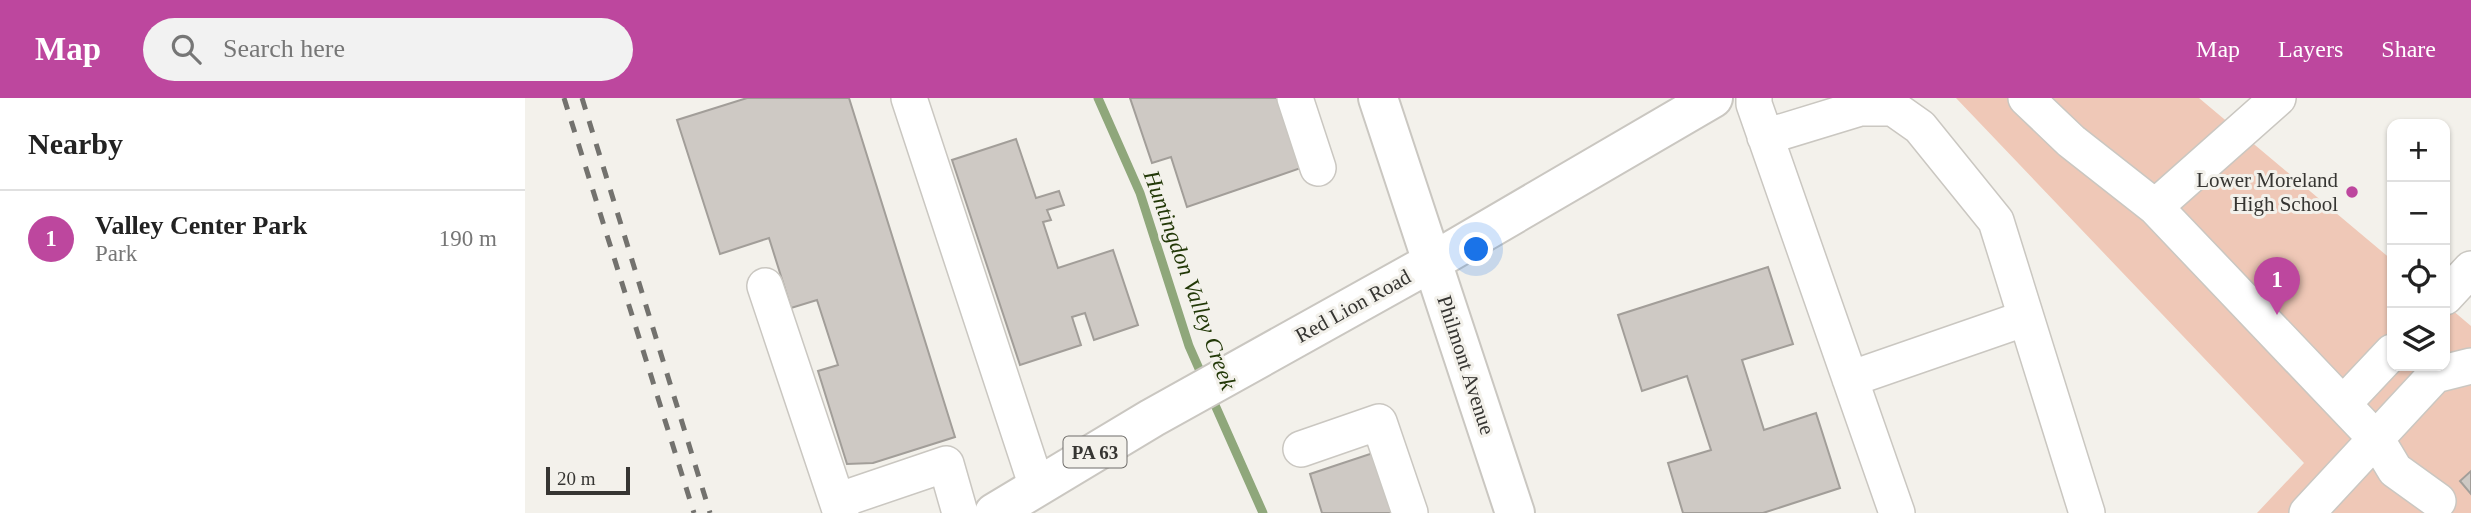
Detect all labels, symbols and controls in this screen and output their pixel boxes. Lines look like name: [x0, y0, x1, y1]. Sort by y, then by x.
search box: [143, 18, 633, 81]
icon: search: [167, 30, 205, 68]
text: Map: [35, 31, 101, 67]
text: Search here: [223, 34, 345, 63]
text: Map: [2196, 36, 2240, 62]
text: Layers: [2278, 36, 2343, 62]
text: Share: [2381, 36, 2436, 62]
map controls: [2387, 119, 2450, 371]
button: +: [2387, 119, 2450, 182]
text: Nearby: [28, 127, 123, 160]
water label: Huntingdon Valley Creek: [1138, 166, 1242, 394]
place label: Lower Moreland High School: [2196, 168, 2338, 216]
button: −: [2387, 182, 2450, 245]
marker: Lower Moreland High School: [2344, 184, 2360, 200]
text: Valley Center Park: [95, 211, 307, 240]
text: 1: [45, 226, 57, 251]
text: 190 m: [439, 226, 497, 251]
your location: [1459, 232, 1493, 266]
text: Park: [95, 241, 137, 266]
button: locate: [2387, 245, 2450, 308]
pin: 1: [2254, 257, 2300, 315]
street label: Red Lion Road: [1291, 264, 1415, 348]
street label: Philmont Avenue: [1432, 292, 1500, 438]
button: layers: [2387, 308, 2450, 371]
road number: PA 63: [1063, 436, 1127, 468]
scale bar: [546, 464, 630, 496]
text: 20 m: [557, 468, 596, 489]

